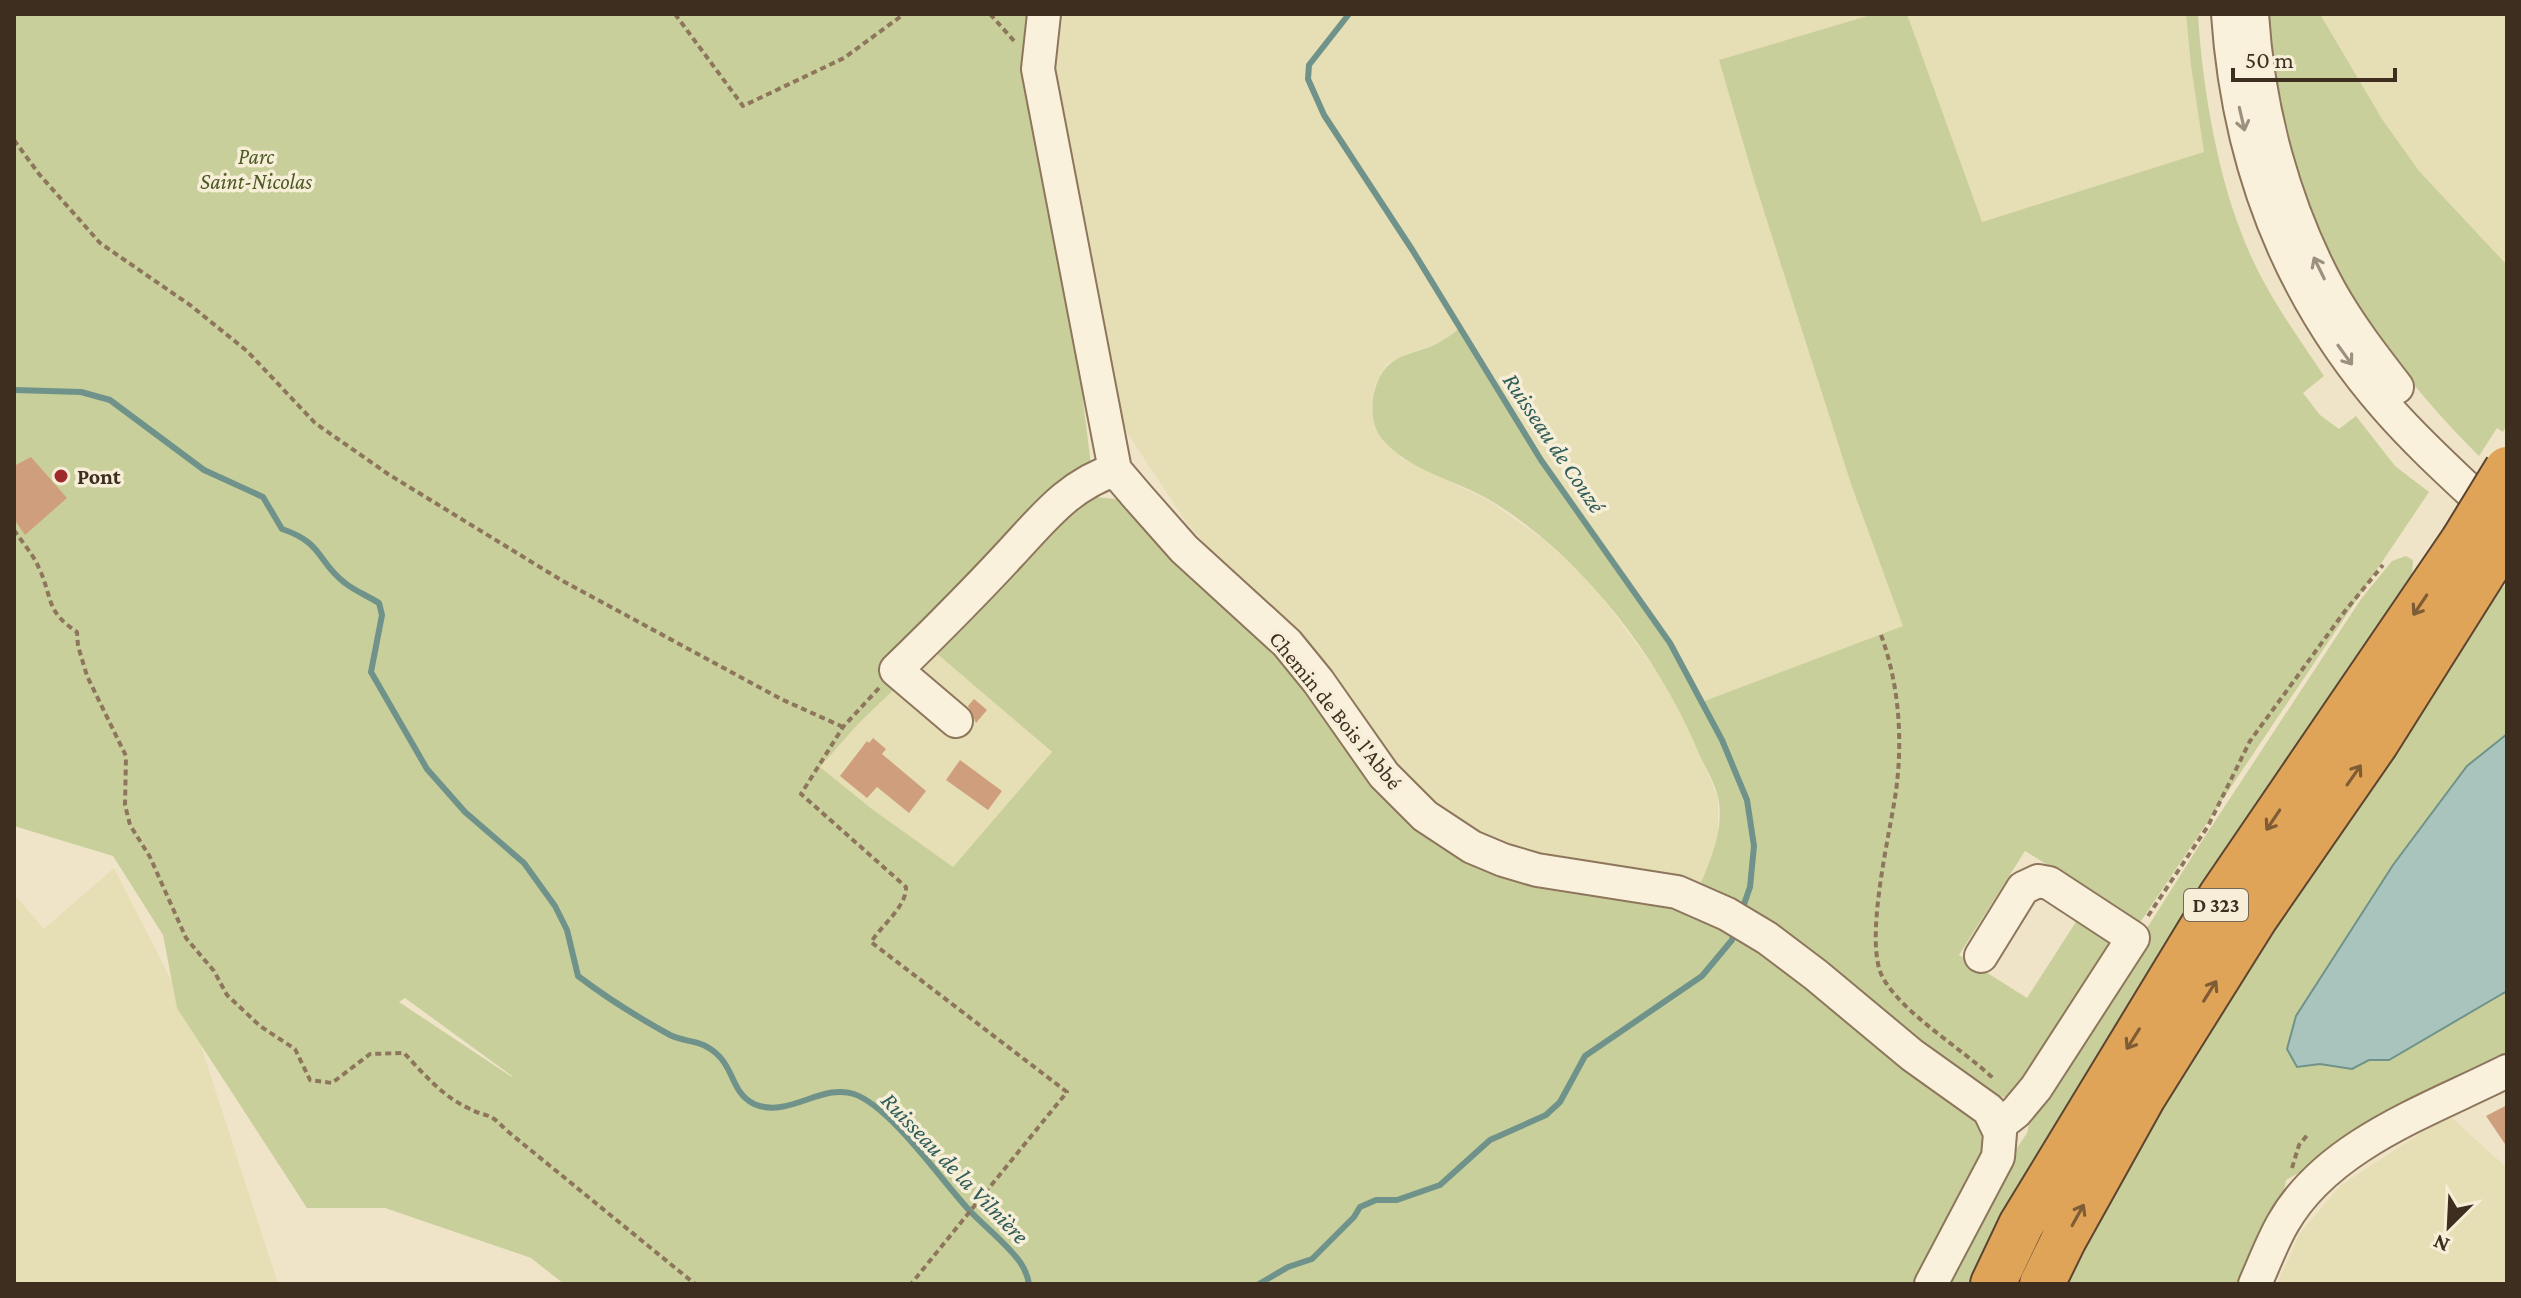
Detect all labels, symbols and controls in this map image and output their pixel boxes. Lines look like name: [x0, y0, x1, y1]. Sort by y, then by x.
scale bar: [2233, 32, 2395, 82]
text: 50 m: [2245, 46, 2294, 73]
one-way arrow: [2235, 106, 2250, 131]
park label: Parc Saint-Nicolas: [200, 144, 312, 194]
one-way arrow: [2310, 256, 2326, 280]
one-way arrow: [2337, 344, 2353, 366]
water label: Ruisseau de Couzé: [1498, 368, 1612, 519]
place label: Pont: [77, 464, 122, 489]
marker: Pont: [52, 467, 70, 485]
one-way arrow: [2412, 594, 2428, 616]
street label: Chemin de Bois l'Abbé: [1264, 626, 1407, 794]
one-way arrow: [2346, 764, 2362, 786]
one-way arrow: [2265, 809, 2281, 831]
road number: D 323: [2184, 889, 2248, 921]
one-way arrow: [2202, 980, 2218, 1003]
one-way arrow: [2124, 1027, 2140, 1050]
water label: Ruisseau de la Vilnière: [876, 1086, 1035, 1249]
north arrow: [2409, 1186, 2489, 1266]
one-way arrow: [2070, 1203, 2086, 1227]
text: N: [2429, 1229, 2453, 1258]

